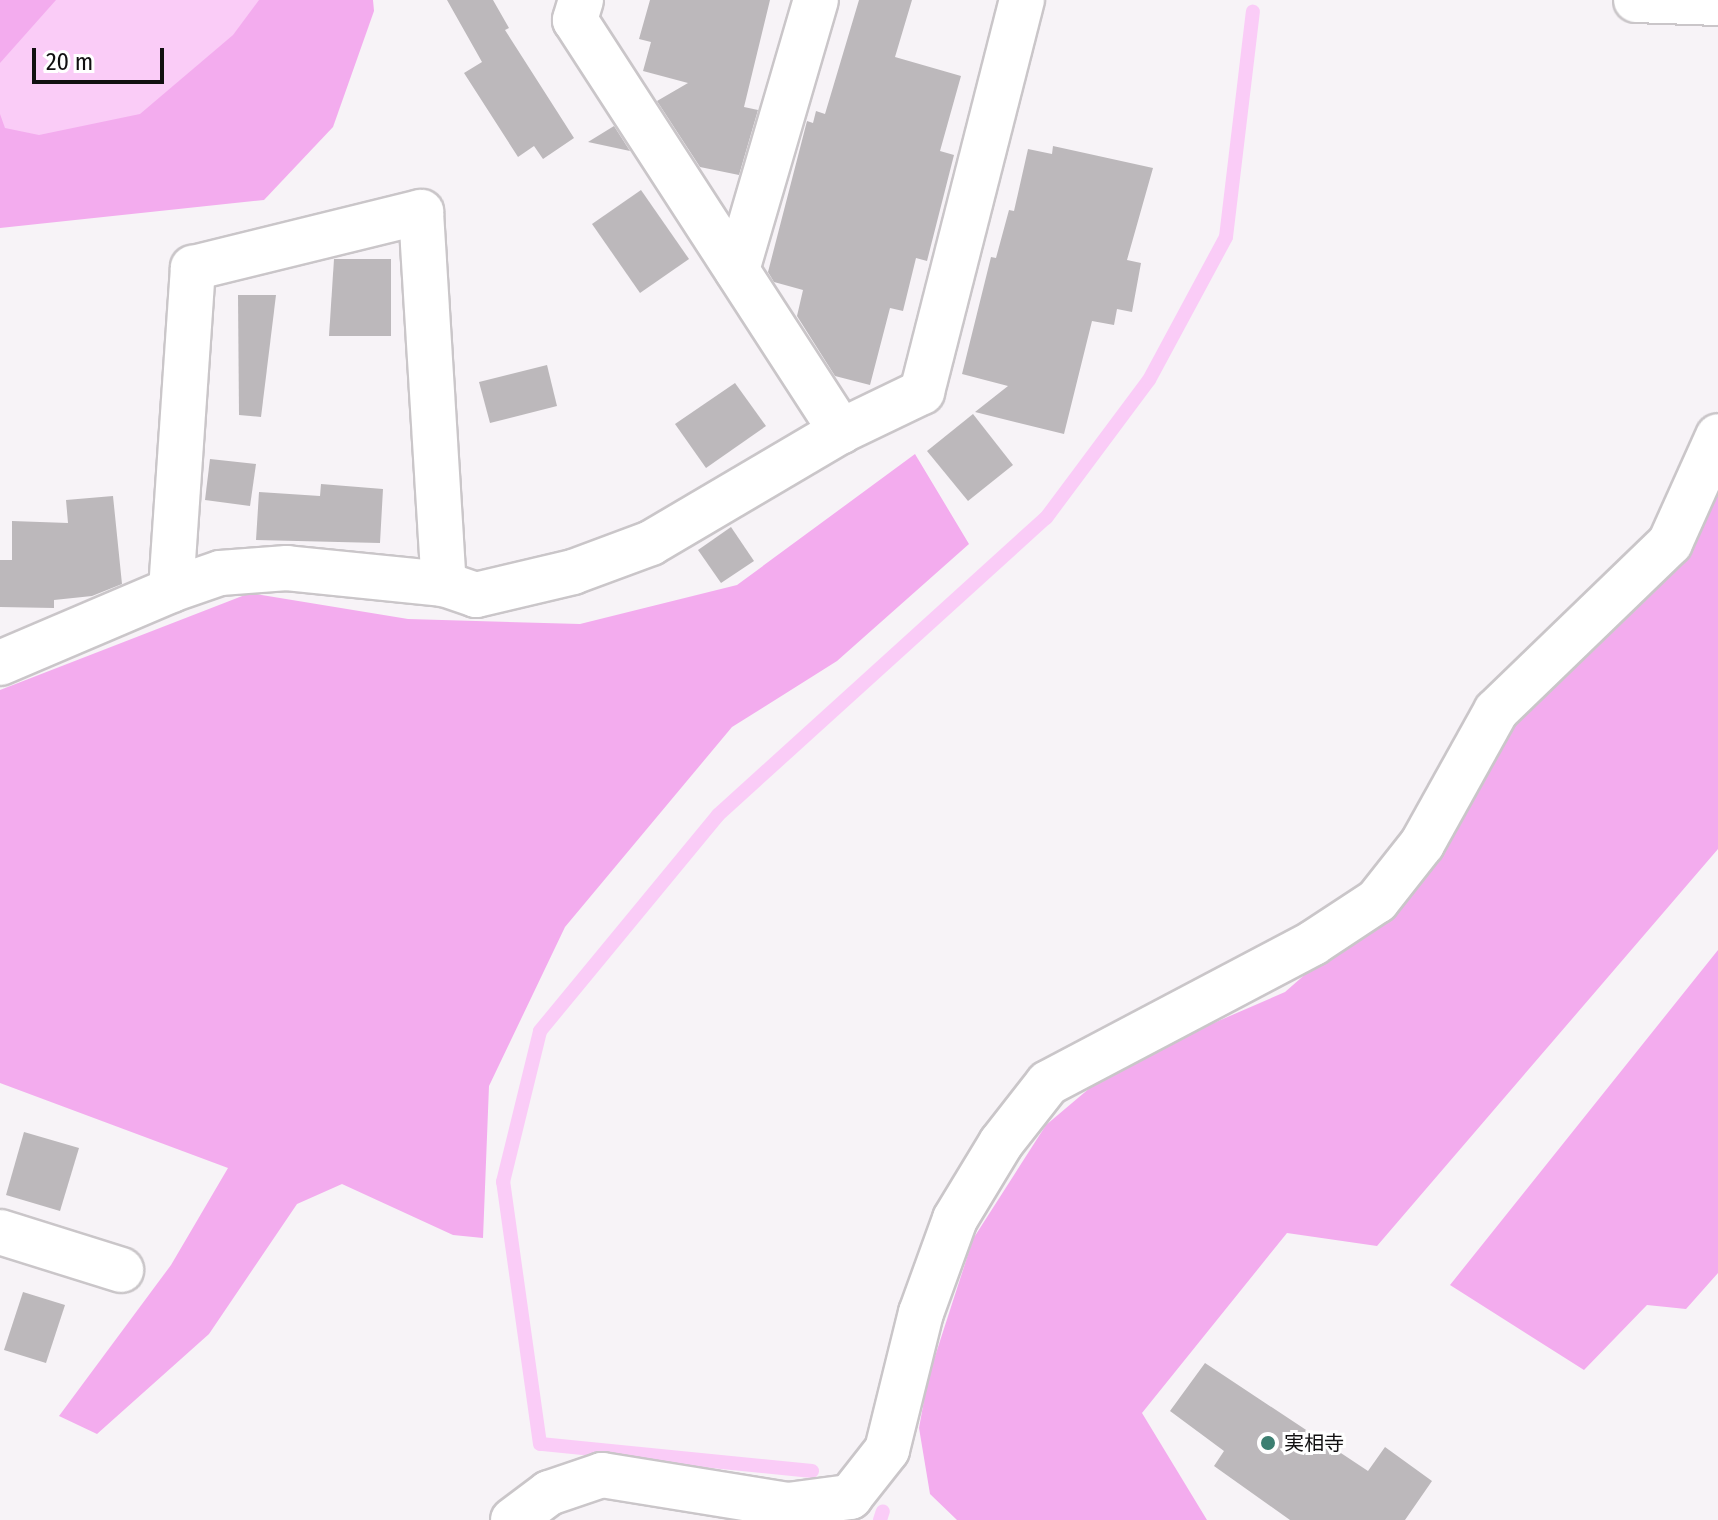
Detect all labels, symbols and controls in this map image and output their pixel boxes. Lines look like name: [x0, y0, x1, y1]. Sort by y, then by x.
scale bar: [36, 32, 168, 82]
text: 20 m: [46, 48, 93, 76]
place label: 実相寺: [1284, 1431, 1344, 1455]
marker: 実相寺: [1259, 1434, 1277, 1452]

